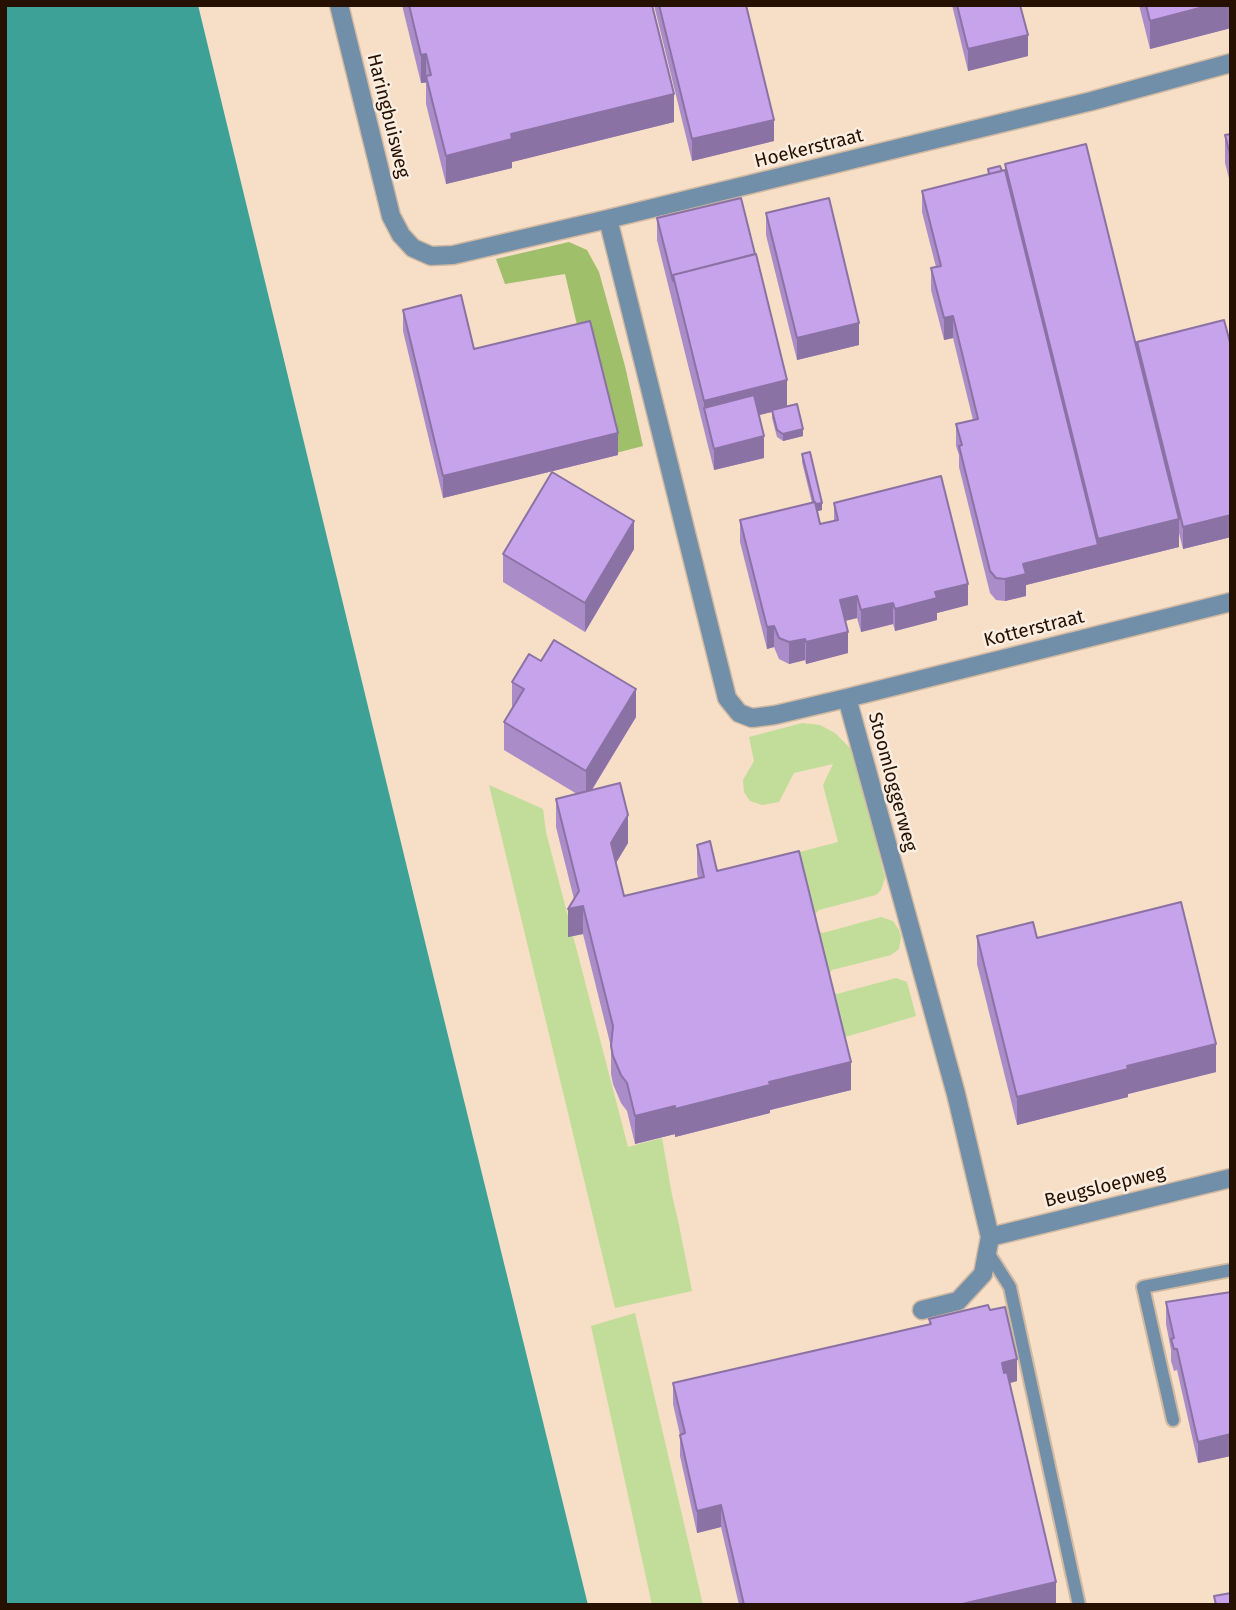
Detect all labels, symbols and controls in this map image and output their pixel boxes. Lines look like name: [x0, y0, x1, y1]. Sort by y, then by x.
street label: Haringbuisweg: [362, 52, 414, 180]
street label: Hoekerstraat: [752, 124, 866, 174]
street label: Kotterstraat: [981, 606, 1087, 652]
street label: Stoomloggerweg: [862, 710, 922, 854]
street label: Beugsloepweg: [1042, 1161, 1168, 1213]

